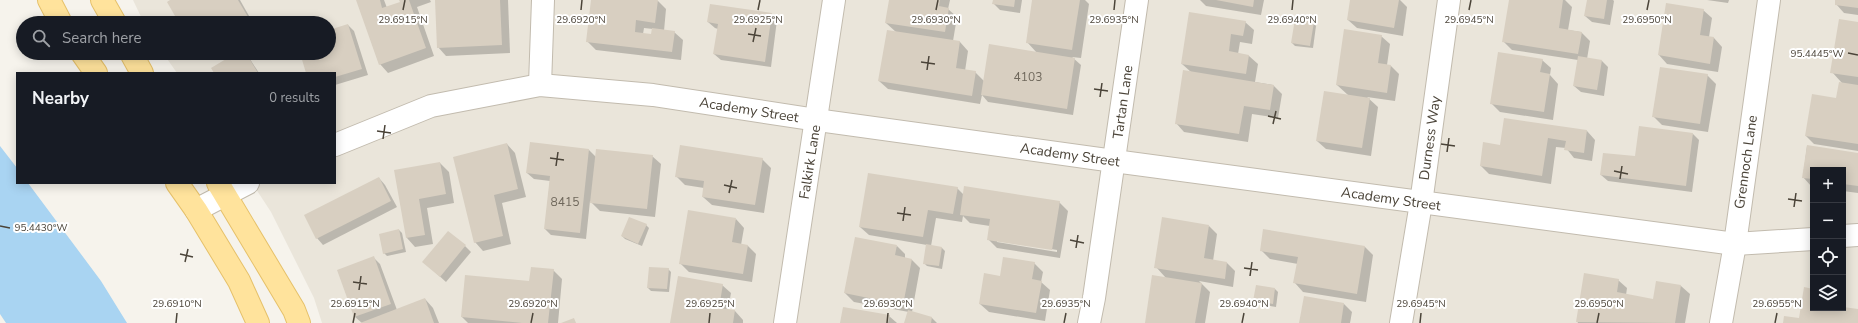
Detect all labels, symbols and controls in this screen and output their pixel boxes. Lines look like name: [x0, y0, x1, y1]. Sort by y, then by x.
text: 29.6915°N: [378, 13, 428, 27]
text: 29.6920°N: [556, 13, 606, 27]
text: 29.6925°N: [733, 13, 783, 27]
text: 29.6930°N: [911, 13, 961, 27]
text: 29.6935°N: [1089, 13, 1139, 27]
text: 29.6940°N: [1267, 13, 1317, 27]
text: 29.6945°N: [1444, 13, 1494, 27]
text: 29.6950°N: [1622, 13, 1672, 27]
search box: [16, 16, 336, 60]
icon: search: [30, 27, 52, 49]
text: Search here: [62, 28, 142, 48]
text: 95.4445°W: [1790, 47, 1844, 61]
street label: Tartan Lane: [1108, 64, 1138, 140]
house number: 4103: [1014, 69, 1042, 85]
text: Nearby: [32, 87, 89, 110]
text: 0 results: [269, 89, 320, 107]
street label: Academy Street: [698, 93, 800, 127]
street label: Durness Way: [1415, 94, 1445, 181]
street label: Grennoch Lane: [1730, 114, 1762, 210]
street label: Falkirk Lane: [795, 123, 825, 201]
street label: Academy Street: [1019, 139, 1121, 171]
map controls: [1810, 167, 1846, 311]
button: +: [1810, 167, 1846, 203]
street label: Academy Street: [1340, 183, 1442, 215]
house number: 8415: [551, 194, 579, 210]
button: −: [1810, 203, 1846, 239]
text: 95.4430°W: [14, 221, 68, 235]
button: locate: [1810, 239, 1846, 275]
button: layers: [1810, 275, 1846, 311]
text: 29.6910°N: [152, 297, 202, 311]
text: 29.6915°N: [330, 297, 380, 311]
text: 29.6920°N: [508, 297, 558, 311]
text: 29.6925°N: [685, 297, 735, 311]
text: 29.6930°N: [863, 297, 913, 311]
text: 29.6935°N: [1041, 297, 1091, 311]
text: 29.6940°N: [1219, 297, 1269, 311]
text: 29.6945°N: [1396, 297, 1446, 311]
text: 29.6950°N: [1574, 297, 1624, 311]
text: 29.6955°N: [1752, 297, 1802, 311]

